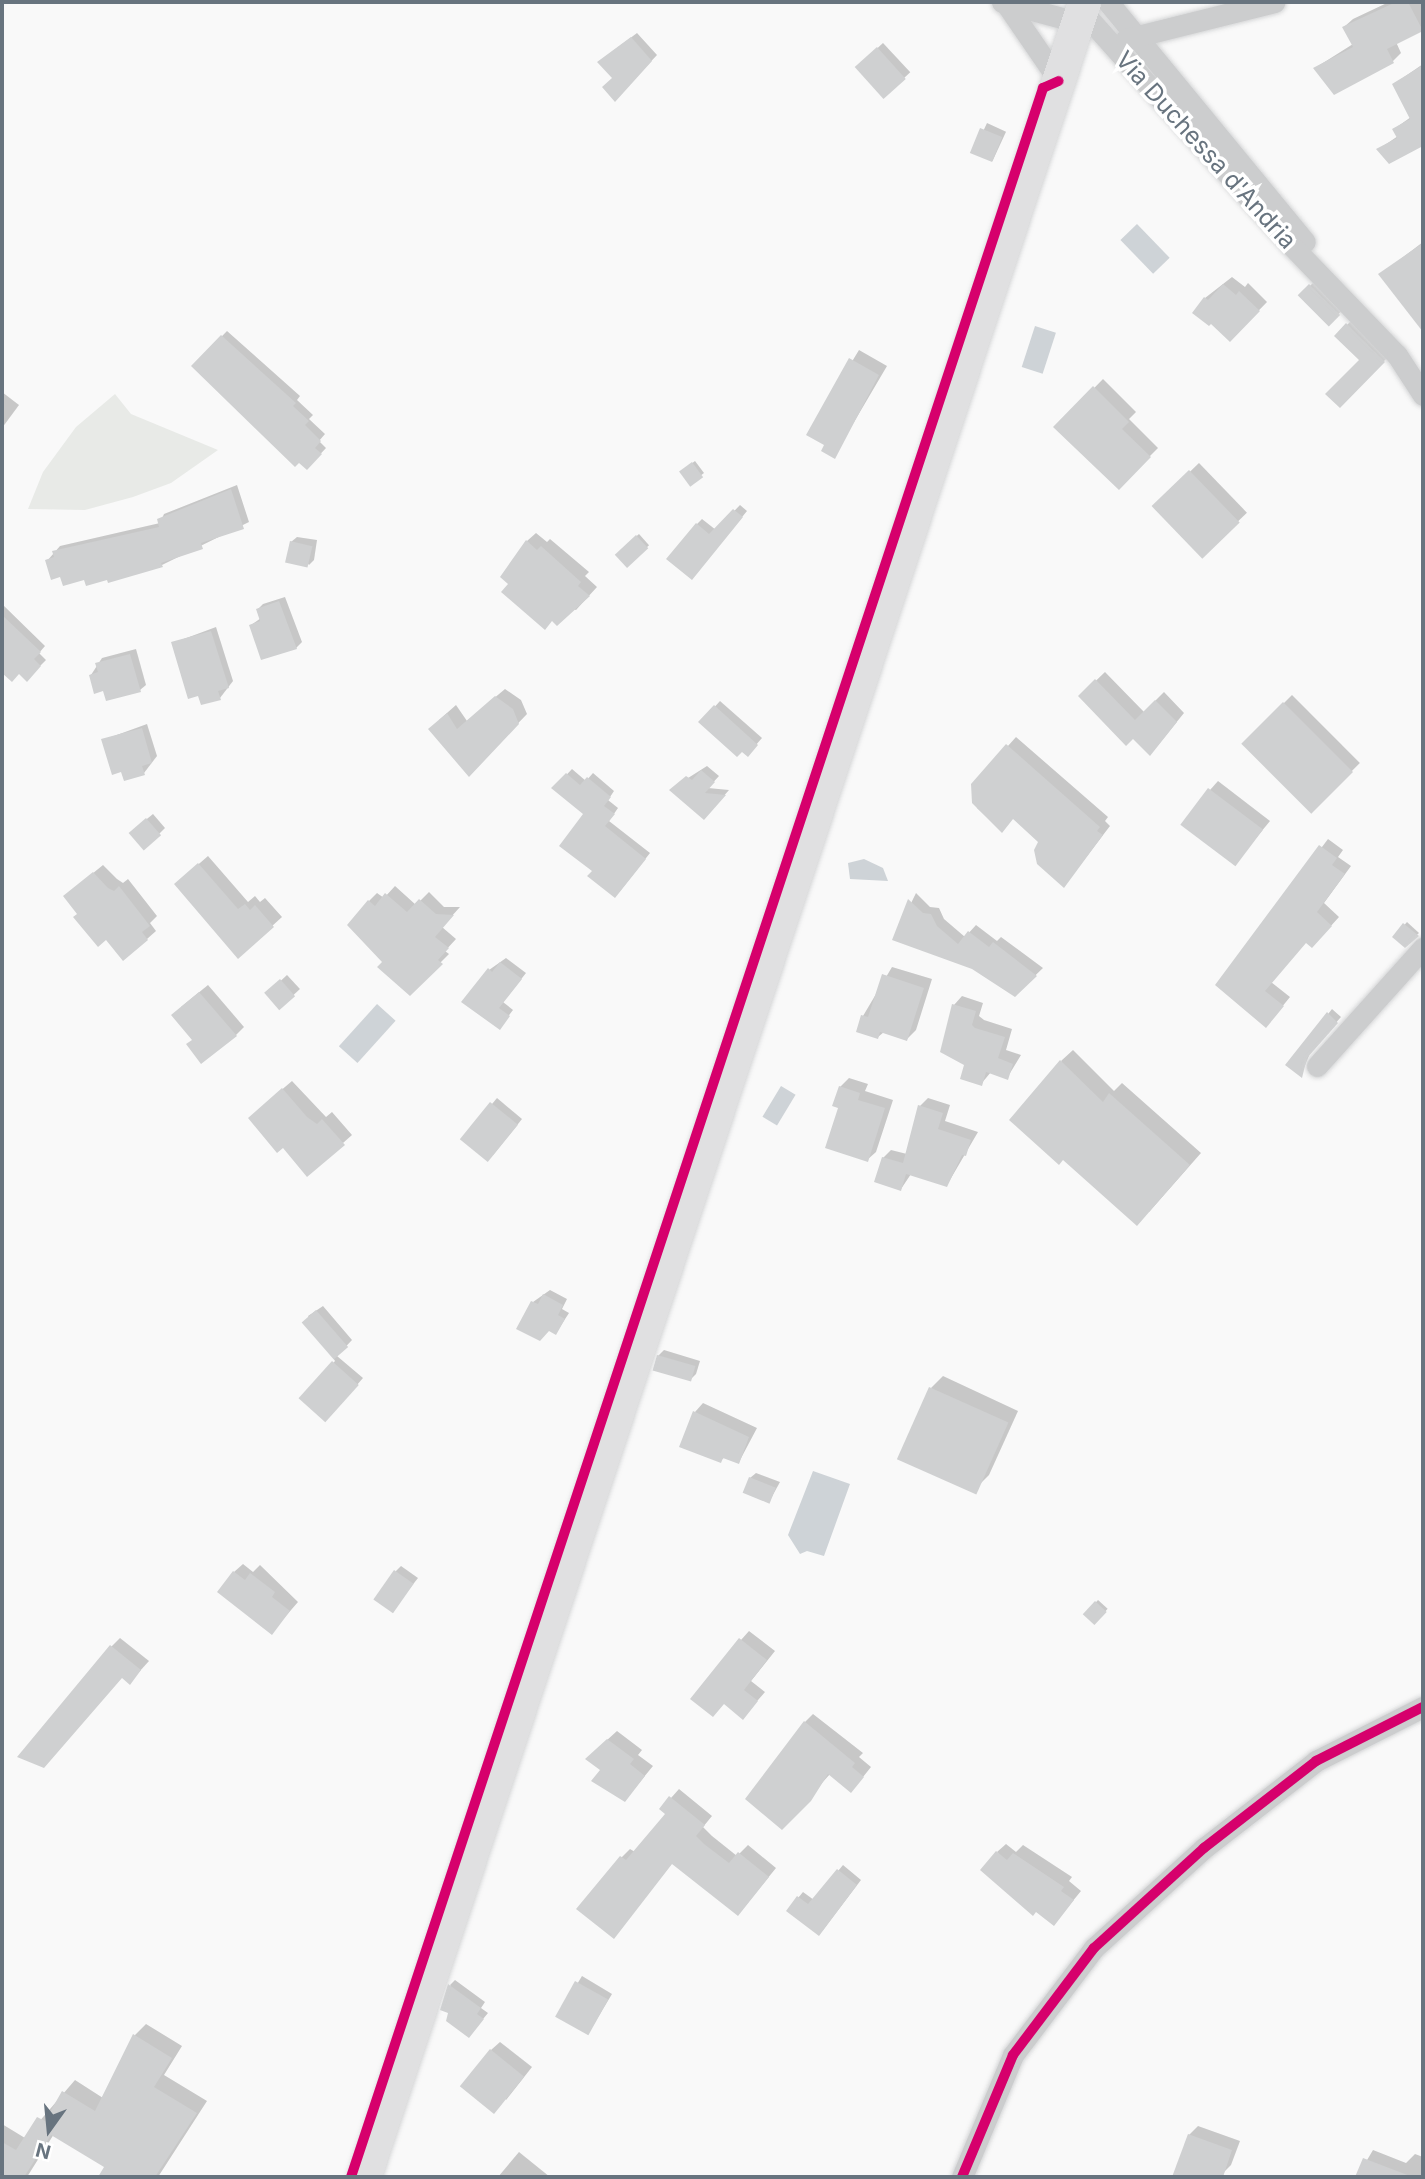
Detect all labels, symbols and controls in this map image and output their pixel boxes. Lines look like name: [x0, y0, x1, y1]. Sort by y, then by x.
street label: Via Duchessa d'Andria: [1110, 45, 1302, 255]
north arrow: [14, 2095, 84, 2165]
text: N: [33, 2138, 53, 2164]

